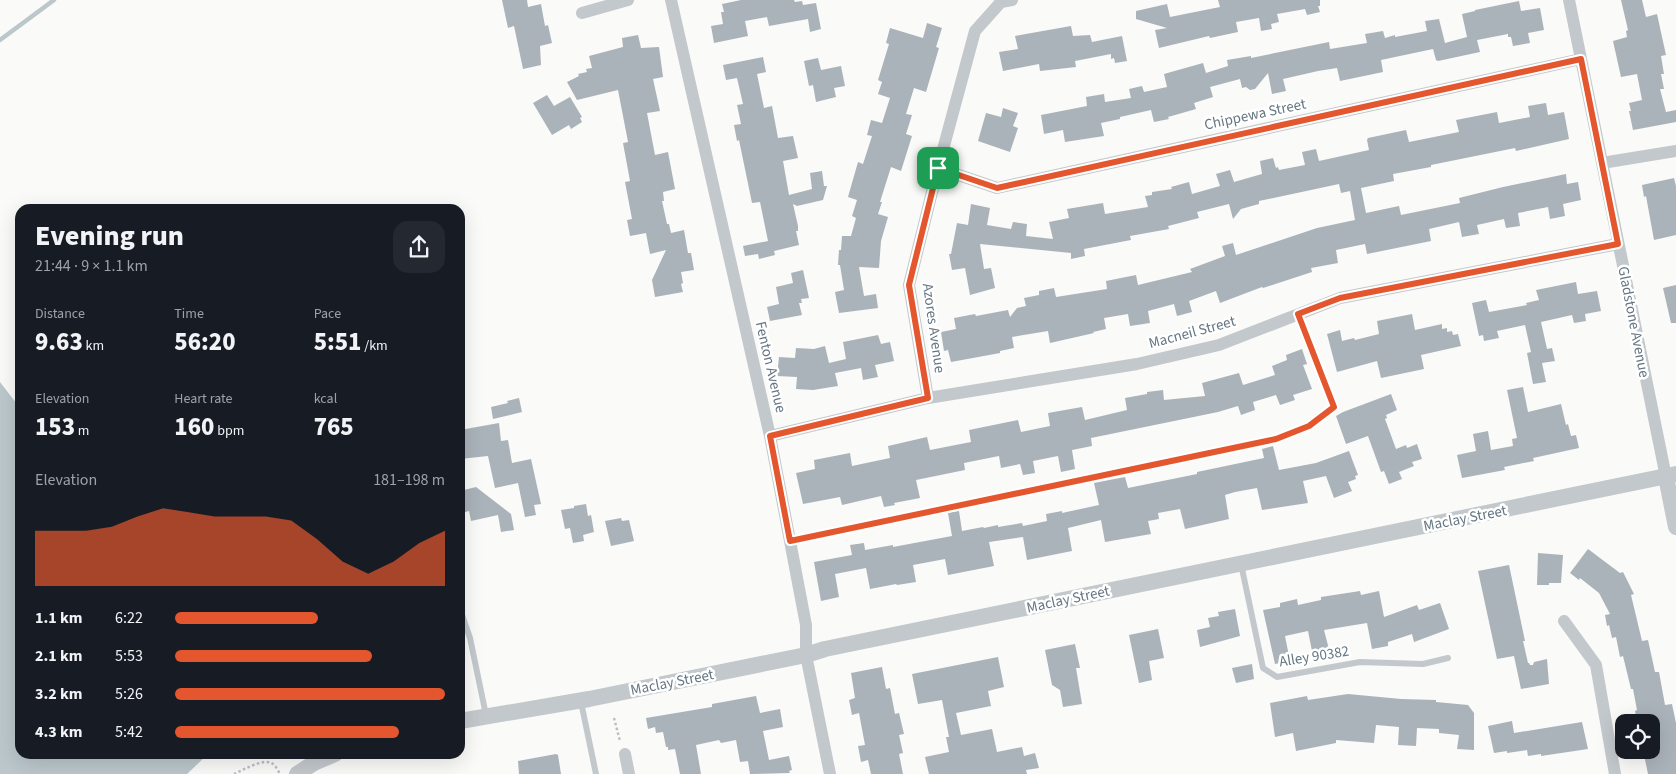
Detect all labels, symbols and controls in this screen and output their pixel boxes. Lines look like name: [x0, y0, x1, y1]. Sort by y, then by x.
street label: Chippewa Street: [1202, 93, 1308, 136]
pin: [917, 147, 959, 189]
icon: arrive: [924, 154, 952, 182]
text: Evening run: [35, 216, 184, 256]
button: share: [393, 221, 445, 273]
text: 21:44 · 9 × 1.1 km: [35, 255, 148, 277]
street label: Gladstone Avenue: [1612, 265, 1655, 379]
street label: Azores Avenue: [917, 282, 950, 374]
text: Distance: [35, 304, 85, 324]
text: Time: [174, 304, 204, 324]
text: Pace: [314, 304, 341, 324]
street label: Macneil Street: [1146, 311, 1238, 354]
street label: Fenton Avenue: [750, 319, 791, 415]
text: 9.63: [35, 324, 83, 360]
text: 56:20: [174, 324, 235, 360]
text: 5:51: [314, 324, 361, 360]
text: km: [83, 336, 104, 356]
text: /km: [361, 336, 388, 356]
text: Elevation: [35, 389, 90, 409]
text: Heart rate: [174, 389, 233, 409]
text: kcal: [314, 389, 337, 409]
text: 153: [35, 409, 75, 445]
text: 160: [174, 409, 214, 445]
text: 765: [314, 409, 354, 445]
text: m: [75, 421, 89, 441]
text: bpm: [214, 421, 244, 441]
text: Elevation: [35, 469, 97, 491]
text: 181–198 m: [373, 469, 445, 491]
street label: Maclay Street: [1422, 500, 1508, 537]
street label: Maclay Street: [1025, 580, 1112, 619]
text: 1.1 km: [35, 607, 82, 629]
text: 6:22: [115, 607, 143, 629]
street label: Alley 90382: [1278, 641, 1351, 672]
text: 2.1 km: [35, 645, 82, 667]
text: 5:53: [115, 645, 143, 667]
street label: Maclay Street: [629, 664, 715, 701]
text: 3.2 km: [35, 683, 82, 705]
text: 5:26: [115, 683, 143, 705]
map controls: [1615, 714, 1660, 759]
button: locate: [1615, 714, 1660, 759]
text: 4.3 km: [35, 721, 82, 743]
text: 5:42: [115, 721, 143, 743]

